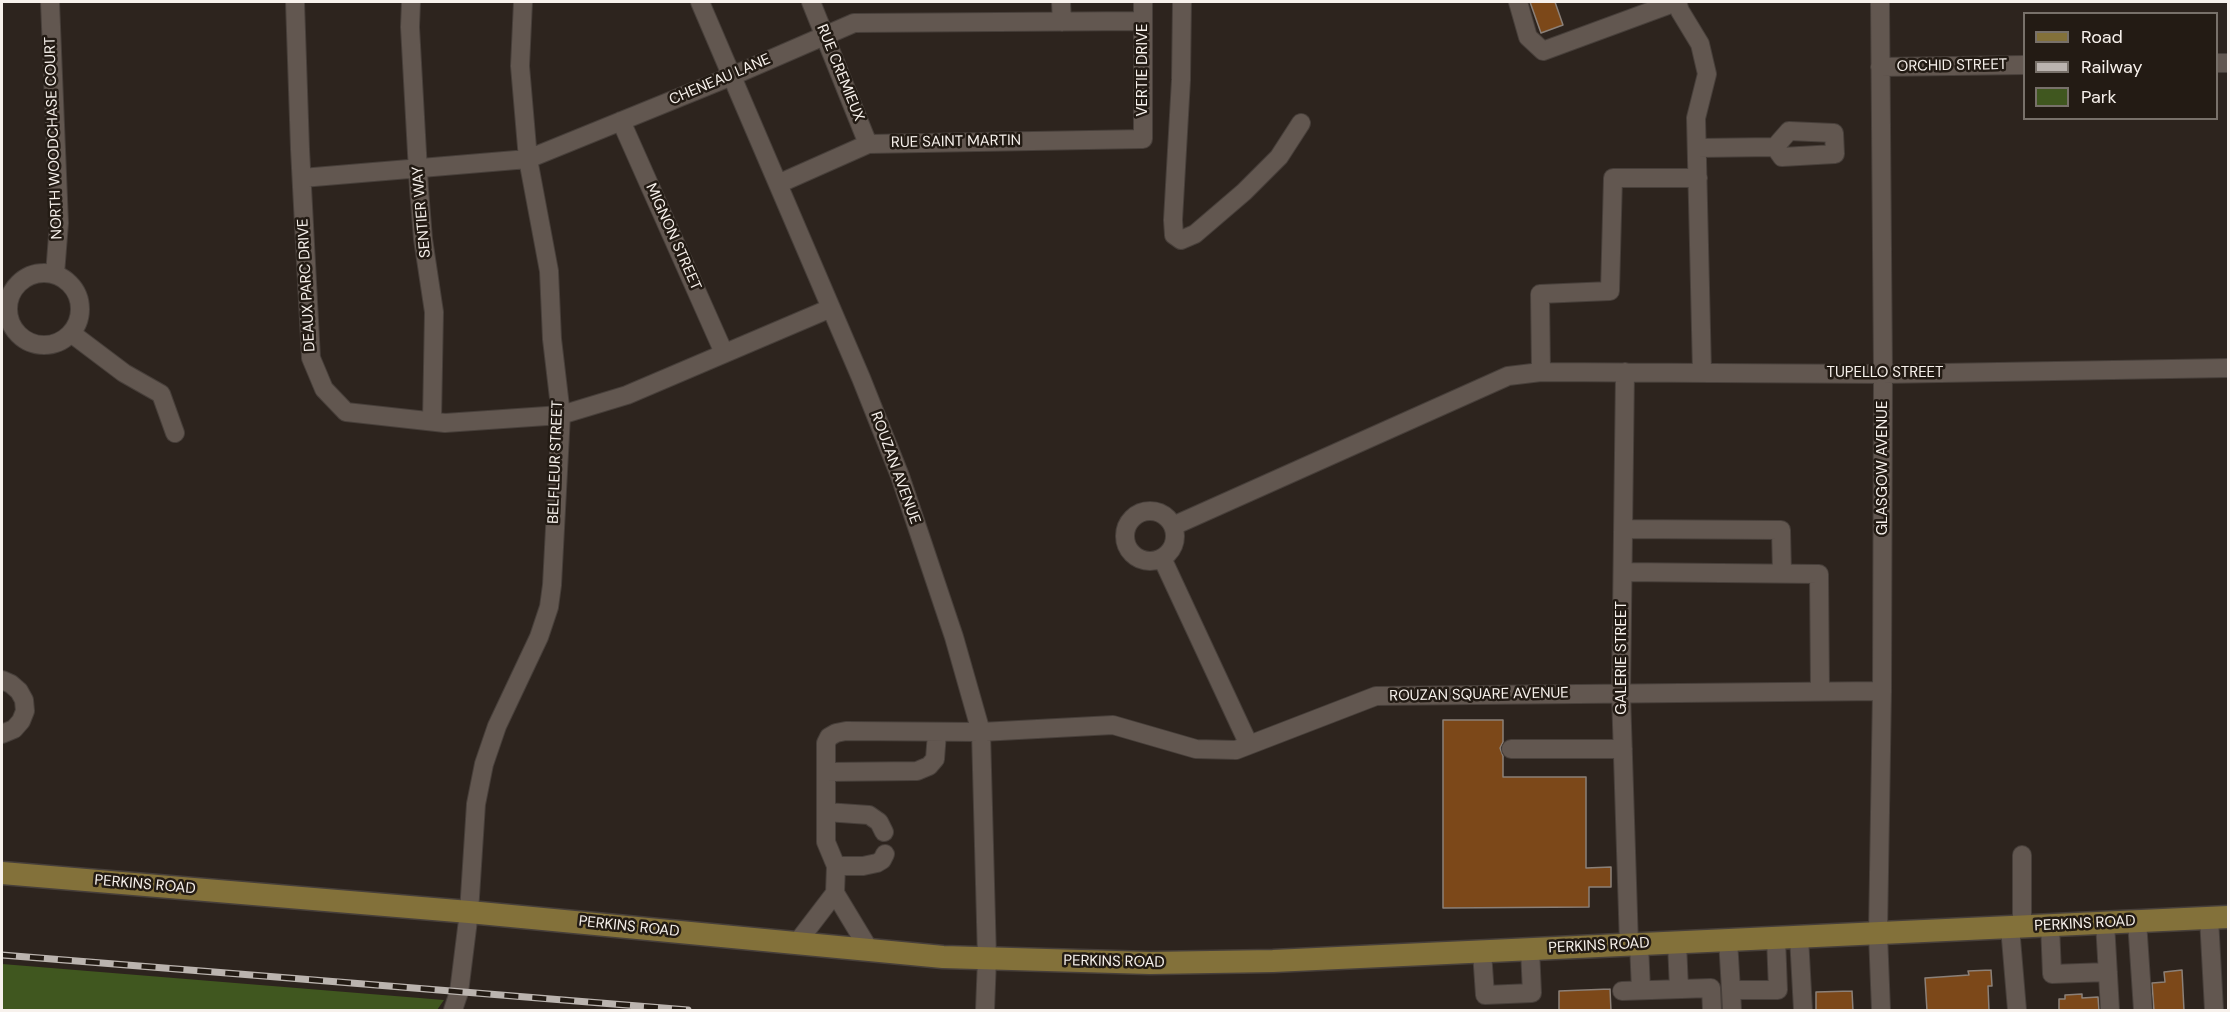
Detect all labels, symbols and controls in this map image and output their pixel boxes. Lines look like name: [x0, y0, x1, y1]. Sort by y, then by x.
legend: [2023, 12, 2218, 120]
street label: RUE CREMIEUX: [812, 22, 868, 124]
street label: VERTIE DRIVE: [1134, 23, 1152, 117]
text: Road: [2081, 25, 2123, 49]
street label: NORTH WOODCHASE COURT: [41, 36, 67, 240]
street label: CHENEAU LANE: [667, 51, 773, 109]
text: Railway: [2081, 55, 2143, 79]
street label: ORCHID STREET: [1897, 56, 2007, 76]
text: Park: [2081, 85, 2117, 109]
street label: RUE SAINT MARTIN: [891, 132, 1021, 152]
street label: SENTIER WAY: [409, 165, 435, 259]
street label: MIGNON STREET: [641, 181, 705, 293]
street label: DEAUX PARC DRIVE: [295, 218, 319, 352]
street label: TUPELLO STREET: [1827, 364, 1943, 382]
street label: BELFLEUR STREET: [545, 400, 567, 524]
street label: GLASGOW AVENUE: [1874, 401, 1892, 535]
street label: ROUZAN AVENUE: [866, 409, 924, 527]
street label: GALERIE STREET: [1613, 601, 1631, 715]
street label: ROUZAN SQUARE AVENUE: [1389, 684, 1569, 706]
street label: PERKINS ROAD: [94, 872, 196, 898]
street label: PERKINS ROAD: [2034, 912, 2136, 936]
street label: PERKINS ROAD: [578, 913, 680, 941]
street label: PERKINS ROAD: [1548, 934, 1650, 958]
street label: PERKINS ROAD: [1063, 952, 1165, 972]

